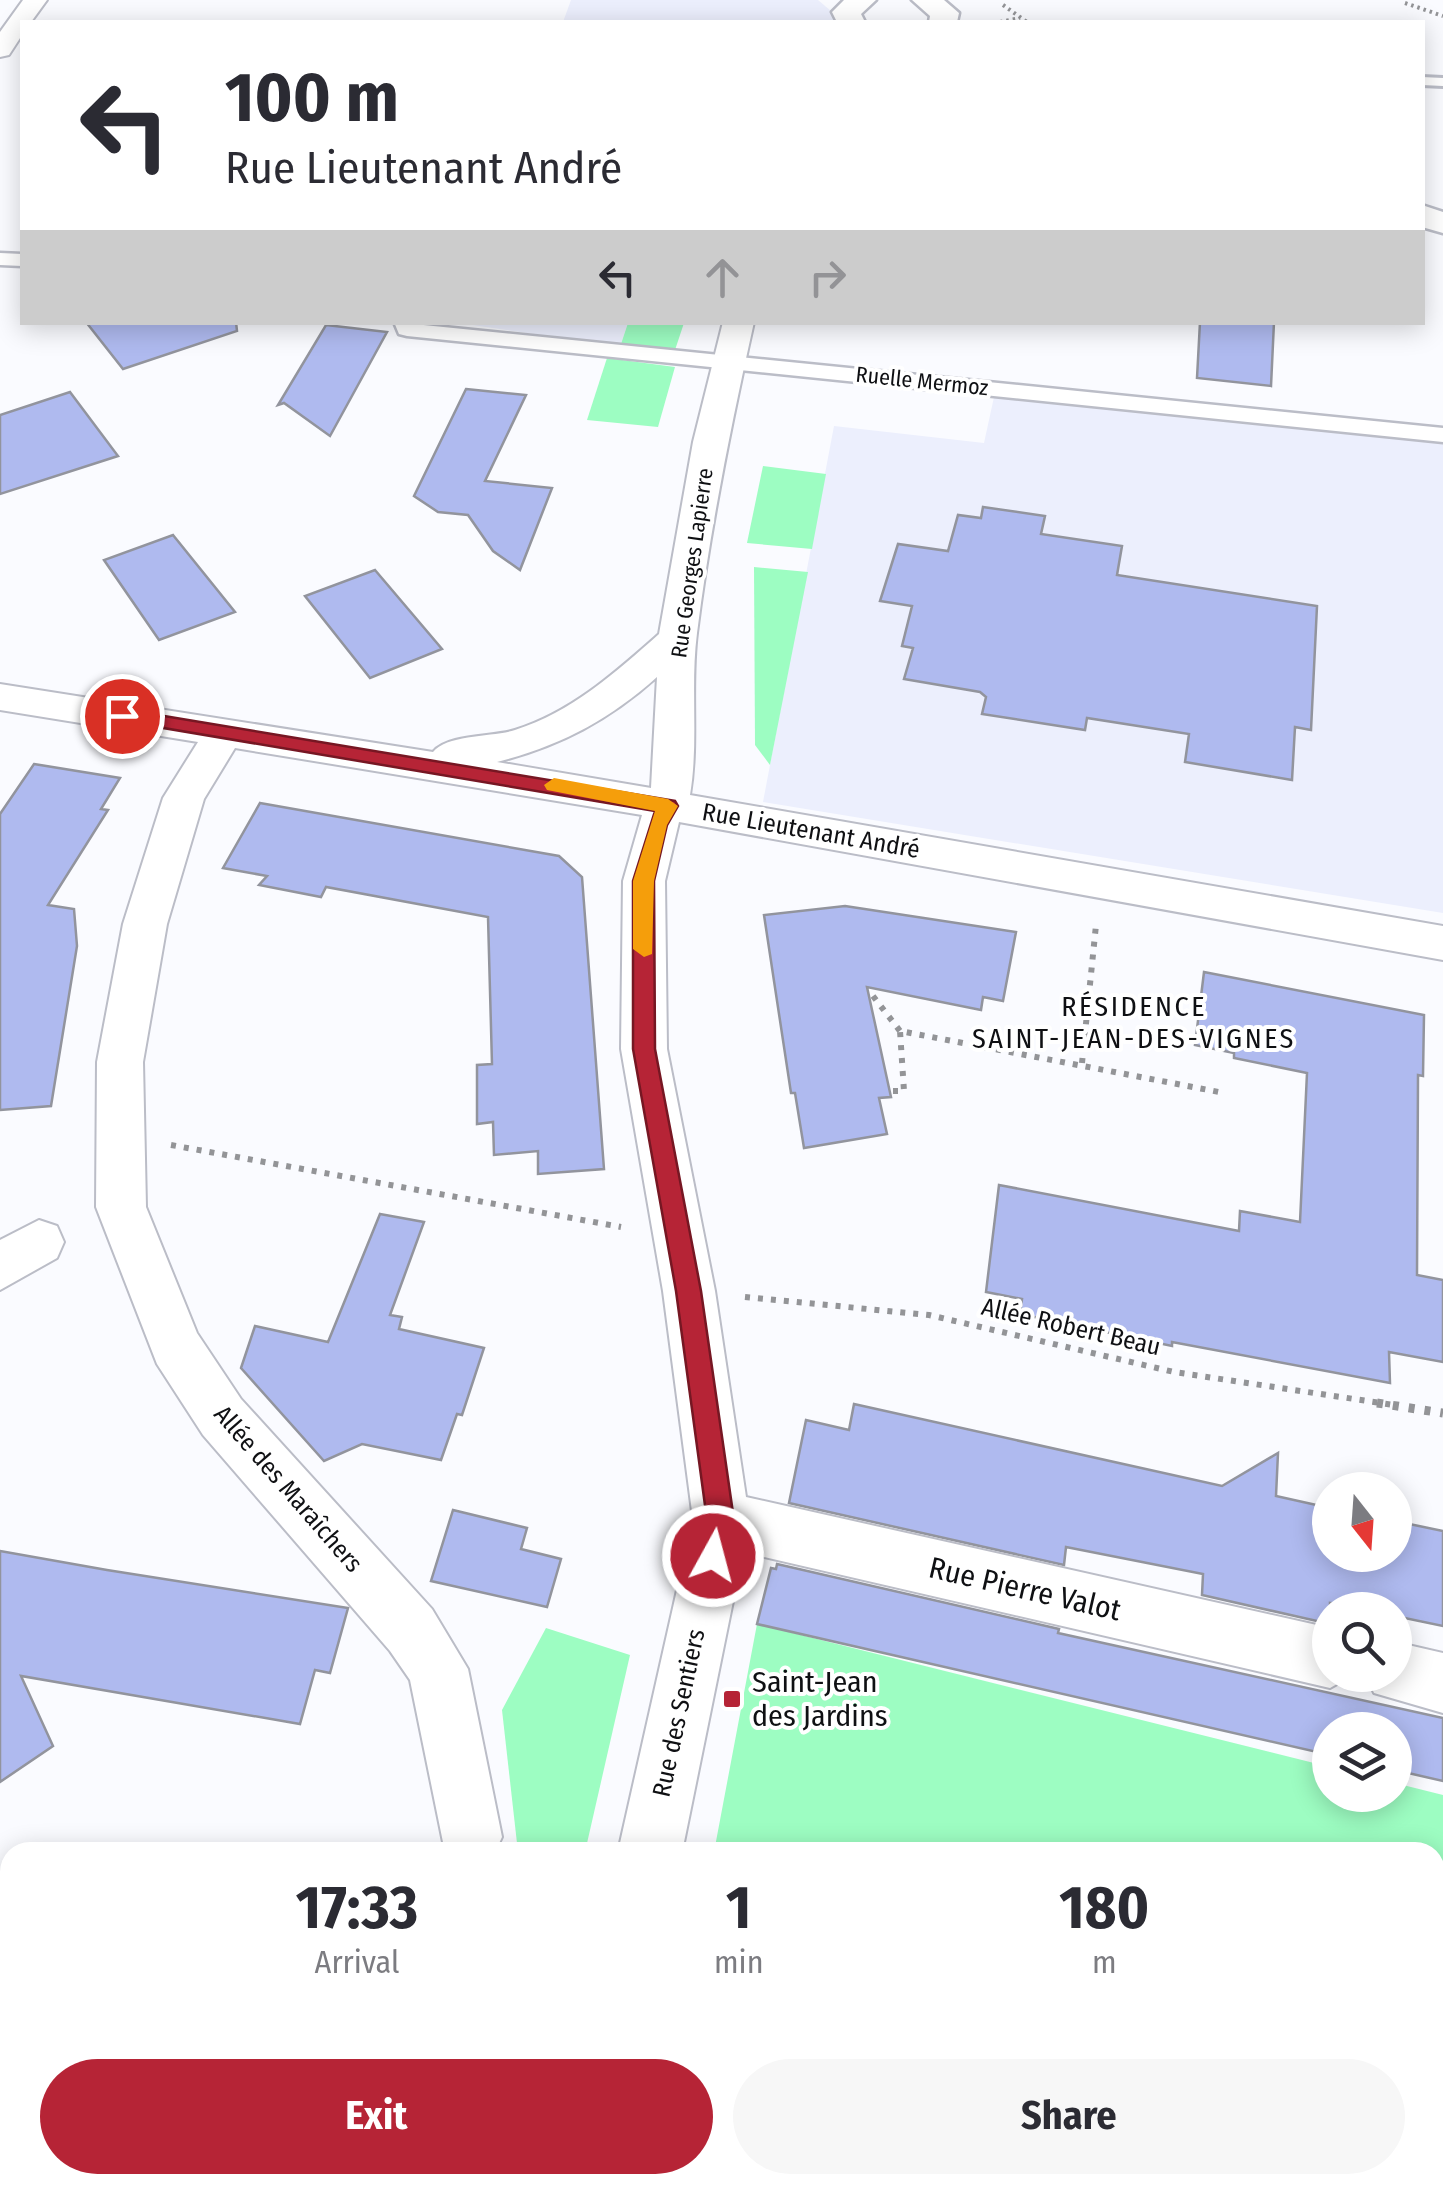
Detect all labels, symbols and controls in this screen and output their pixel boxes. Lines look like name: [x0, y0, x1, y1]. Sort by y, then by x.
text: 100 m: [225, 56, 399, 140]
icon: left: [60, 60, 190, 190]
text: Rue Lieutenant André: [225, 141, 622, 195]
icon: left: [590, 250, 645, 305]
icon: ahead: [695, 250, 750, 305]
icon: right: [800, 250, 855, 305]
street label: Ruelle Mermoz: [854, 361, 990, 401]
street label: Rue Georges Lapierre: [665, 466, 719, 660]
pin: [80, 674, 165, 759]
icon: arrive: [95, 689, 150, 744]
street label: Rue Lieutenant André: [700, 797, 922, 865]
district label: RÉSIDENCE SAINT-JEAN-DES-VIGNES: [972, 990, 1296, 1055]
street label: Allée Robert Beau: [979, 1292, 1163, 1362]
street label: Allée des Maraîchers: [207, 1400, 369, 1578]
north arrow: [1312, 1472, 1412, 1572]
map controls: [1312, 1472, 1412, 1812]
position arrow: [661, 1504, 765, 1608]
street label: Rue Pierre Valot: [926, 1549, 1125, 1629]
button: search: [1312, 1592, 1412, 1692]
street label: Rue des Sentiers: [647, 1626, 711, 1800]
place label: Saint-Jean des Jardins: [752, 1664, 888, 1734]
marker: Saint-Jean des Jardins: [721, 1688, 743, 1710]
button: layers: [1312, 1712, 1412, 1812]
text: 17:33: [296, 1872, 418, 1944]
text: 1: [726, 1872, 751, 1944]
text: 180: [1059, 1872, 1149, 1944]
text: Arrival: [315, 1943, 399, 1981]
text: min: [714, 1943, 764, 1981]
text: m: [1092, 1943, 1117, 1981]
button: Exit: [40, 2059, 713, 2174]
button: Share: [733, 2059, 1405, 2174]

